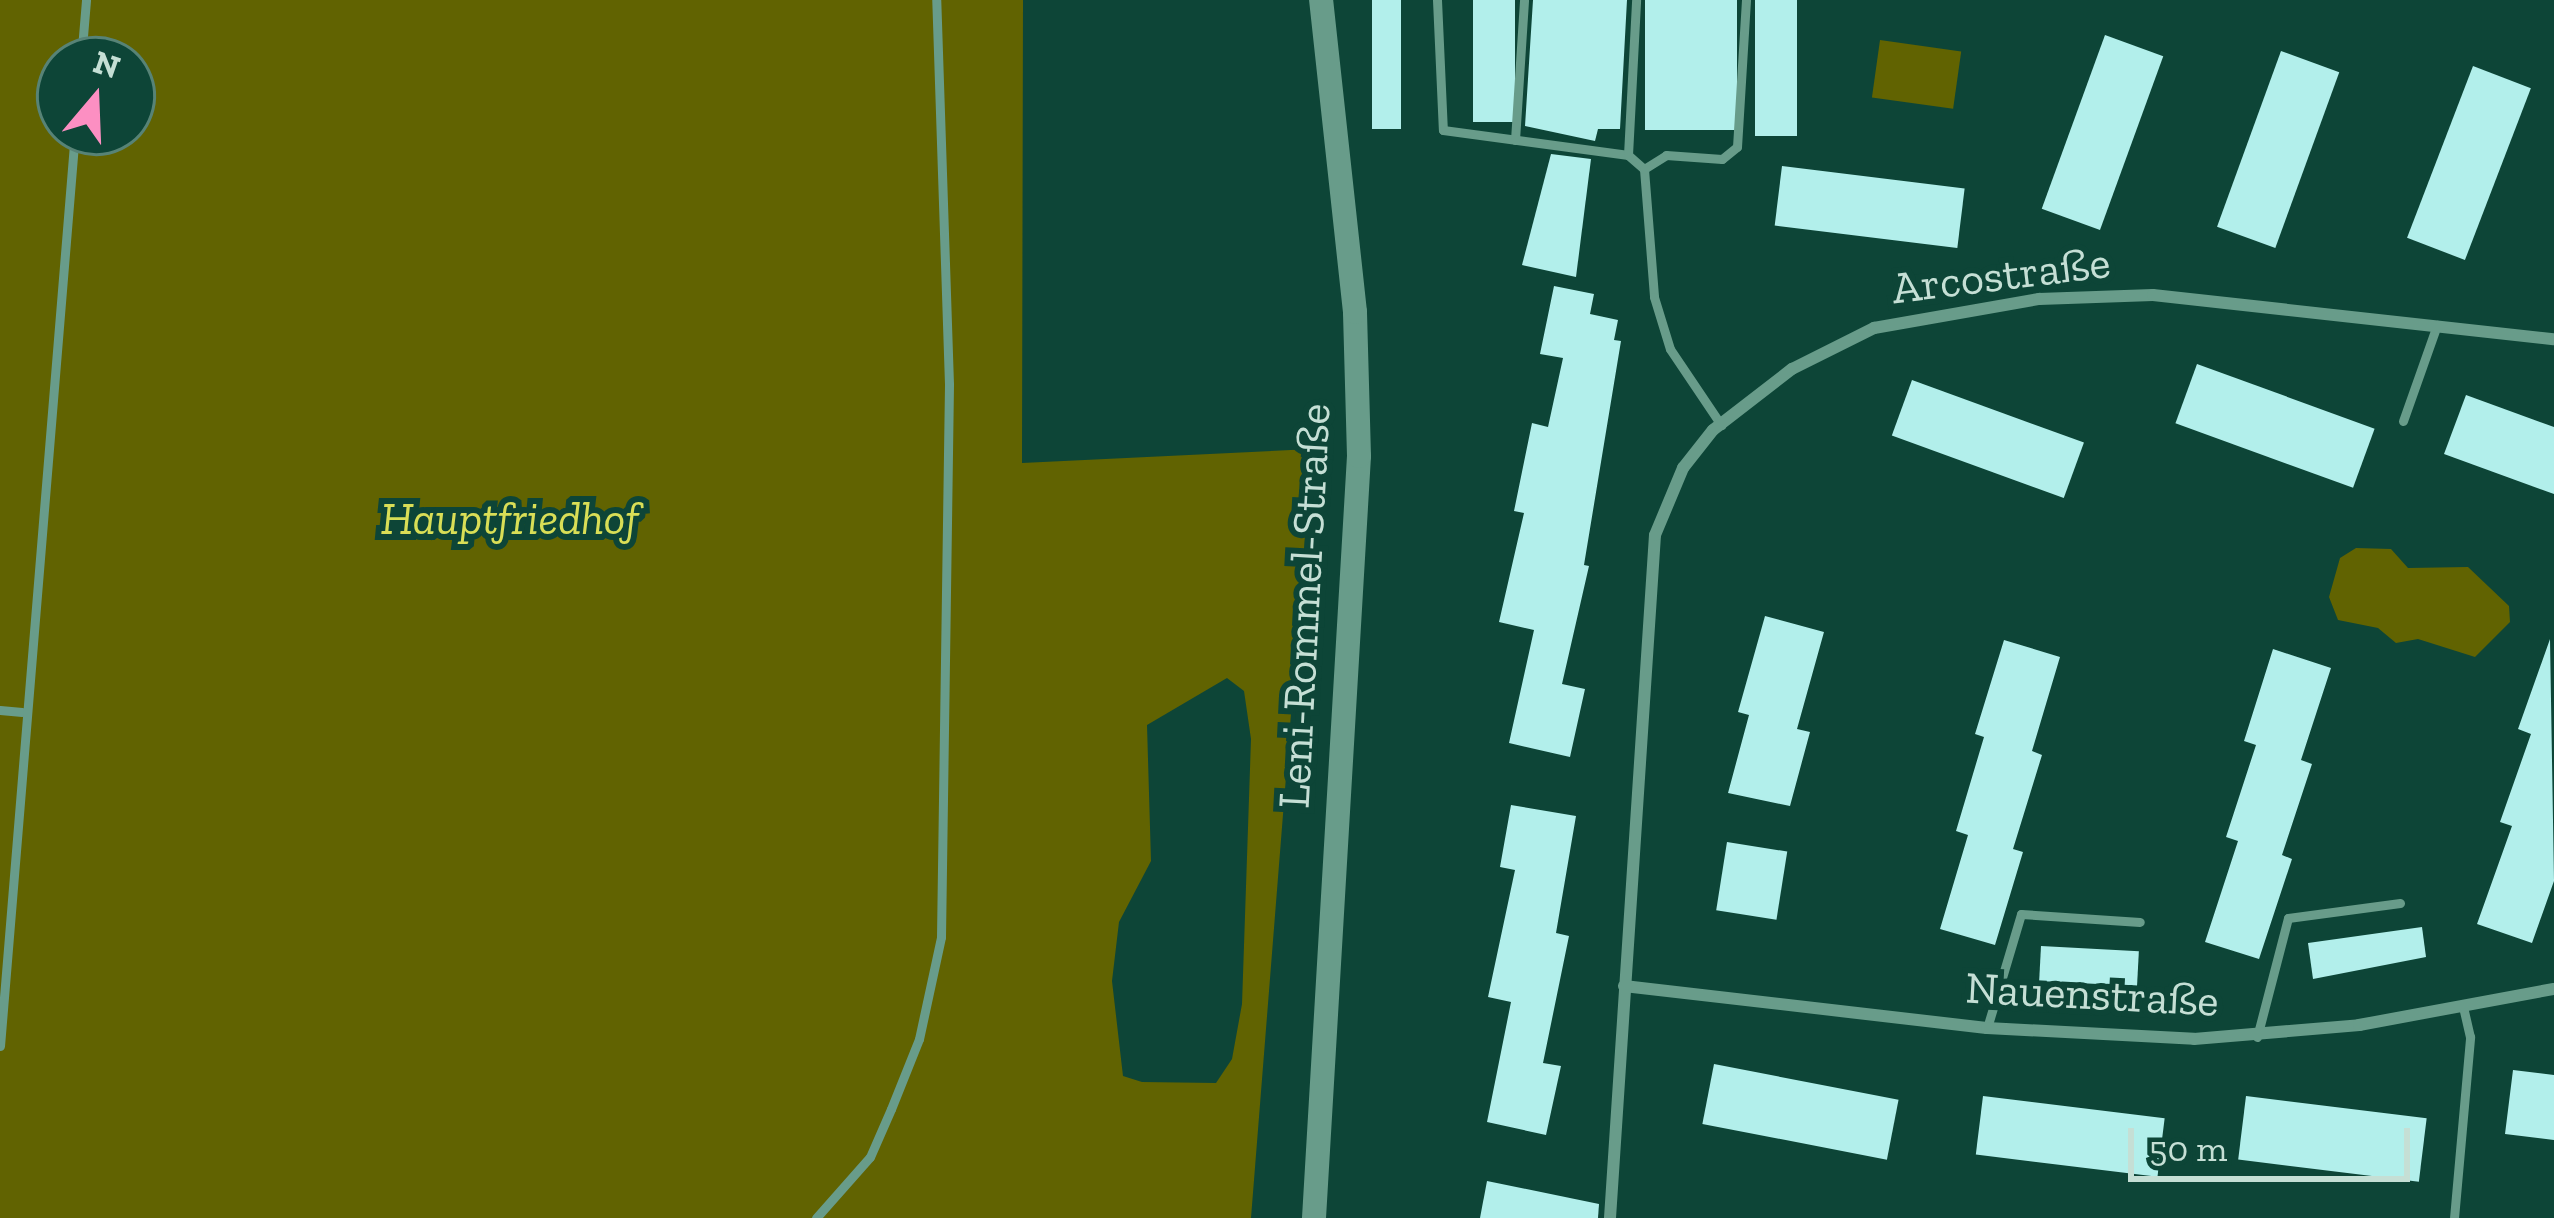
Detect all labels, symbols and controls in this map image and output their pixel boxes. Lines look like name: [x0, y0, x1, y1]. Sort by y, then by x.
north arrow: [36, 36, 156, 156]
text: N: [89, 42, 125, 87]
street label: Arcostraße: [1889, 236, 2113, 316]
street label: Leni-Rommel-Straße: [1267, 402, 1343, 810]
park label: Hauptfriedhof: [381, 493, 639, 547]
street label: Nauenstraße: [1964, 961, 2220, 1029]
scale bar: [2134, 1104, 2416, 1178]
text: 50 m: [2149, 1127, 2227, 1170]

